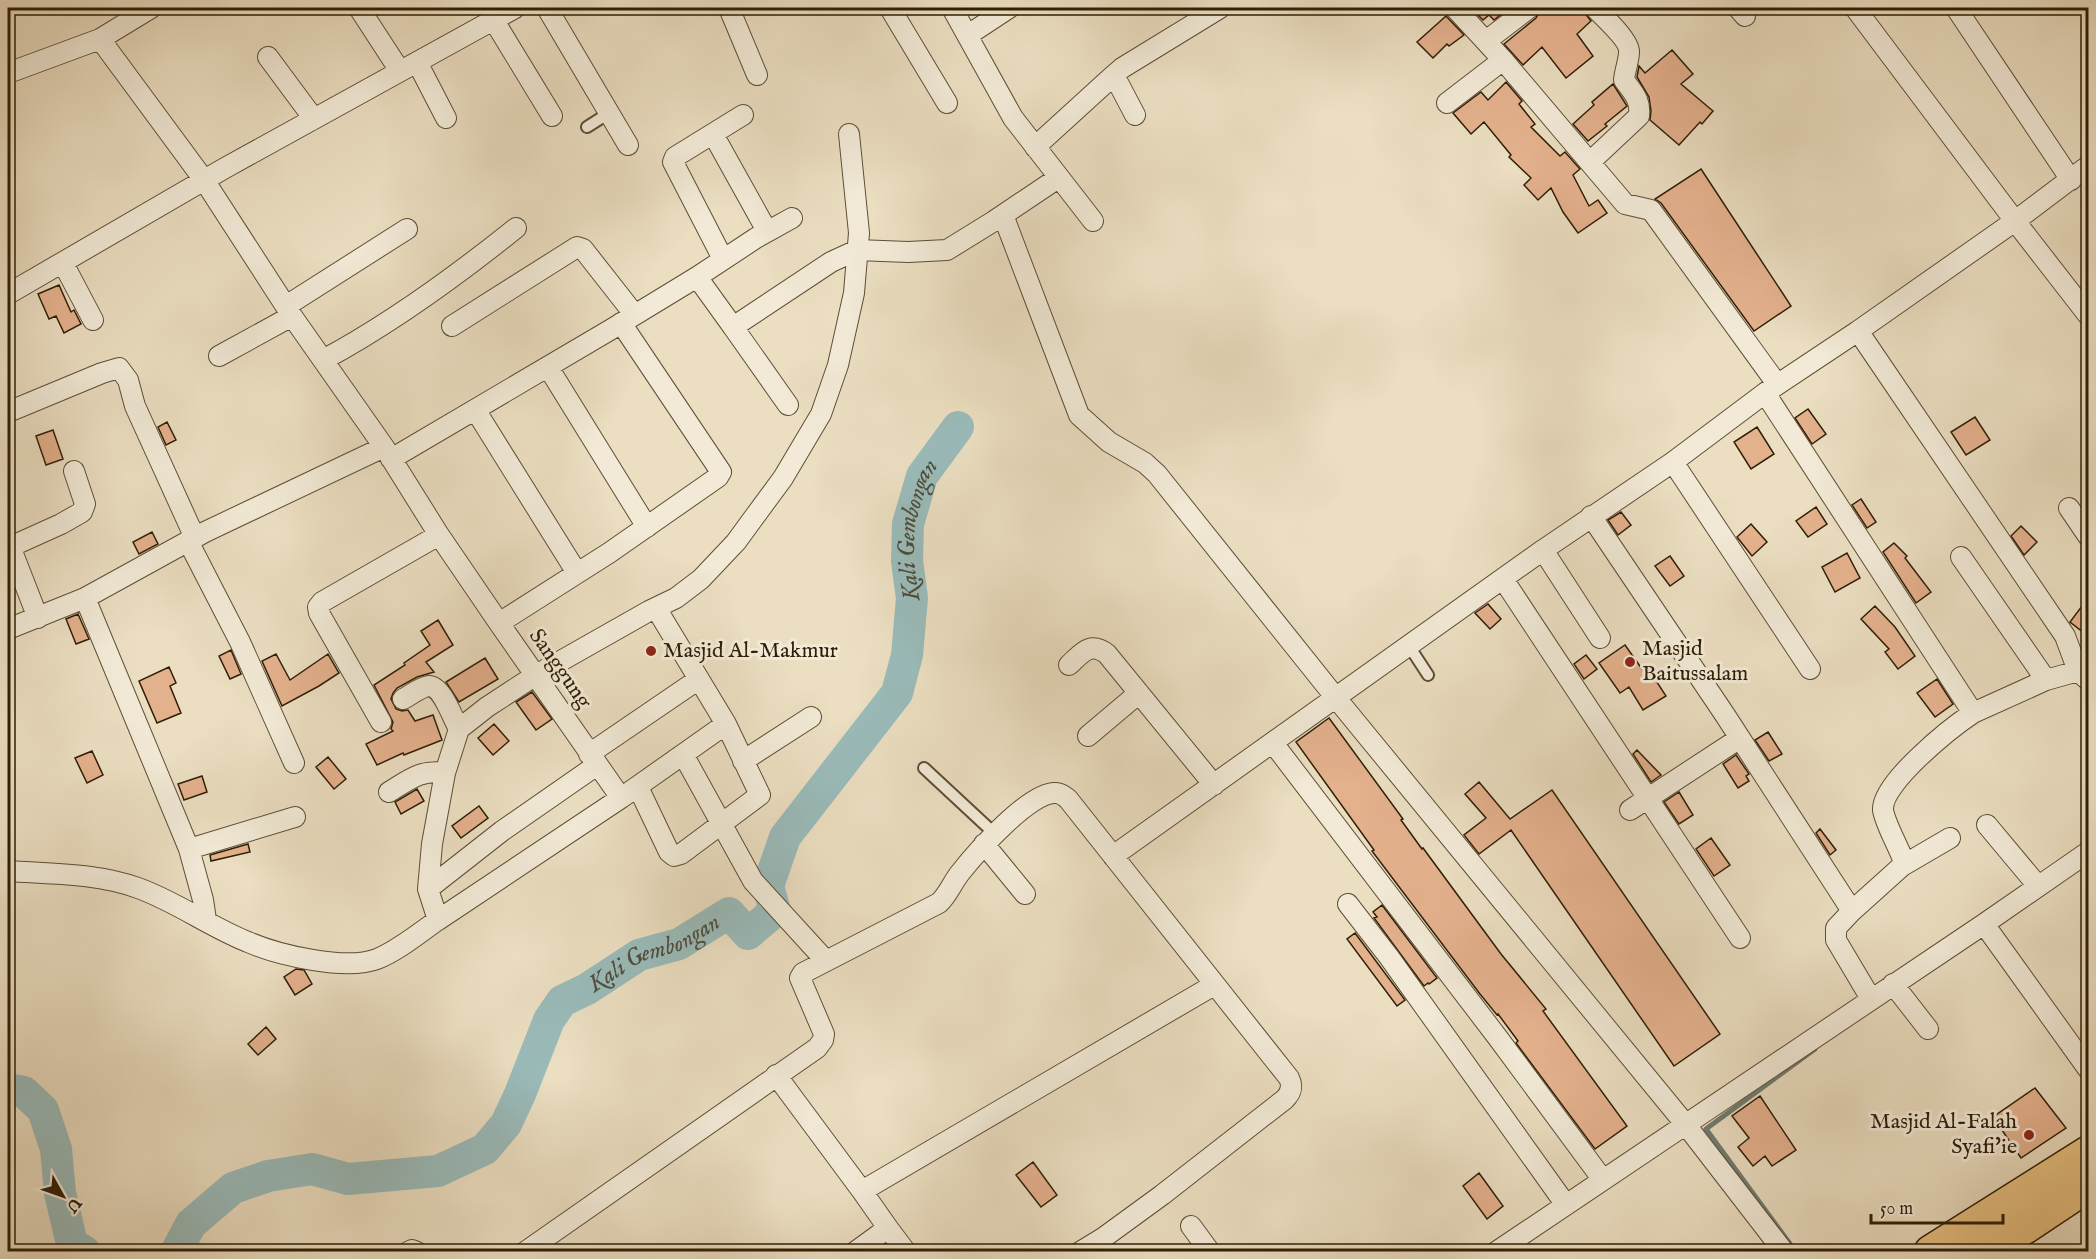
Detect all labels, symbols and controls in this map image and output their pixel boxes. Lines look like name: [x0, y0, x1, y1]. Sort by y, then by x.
water label: Kali Gembongan: [891, 452, 945, 604]
street label: Sanggung: [522, 624, 598, 715]
place label: Masjid Baitussalam: [1642, 635, 1748, 688]
place label: Masjid Al-Makmur: [663, 637, 838, 665]
marker: Masjid Al-Makmur: [644, 644, 658, 658]
marker: Masjid Baitussalam: [1623, 655, 1637, 669]
water label: Kali Gembongan: [581, 907, 726, 1000]
place label: Masjid Al-Falah Syafi'ie: [1870, 1108, 2017, 1161]
marker: Masjid Al-Falah Syafi'ie: [2022, 1128, 2036, 1142]
north arrow: [33, 1166, 93, 1226]
scale bar: [1871, 1187, 2003, 1225]
text: U: [61, 1192, 86, 1216]
text: 50 m: [1880, 1198, 1913, 1221]

